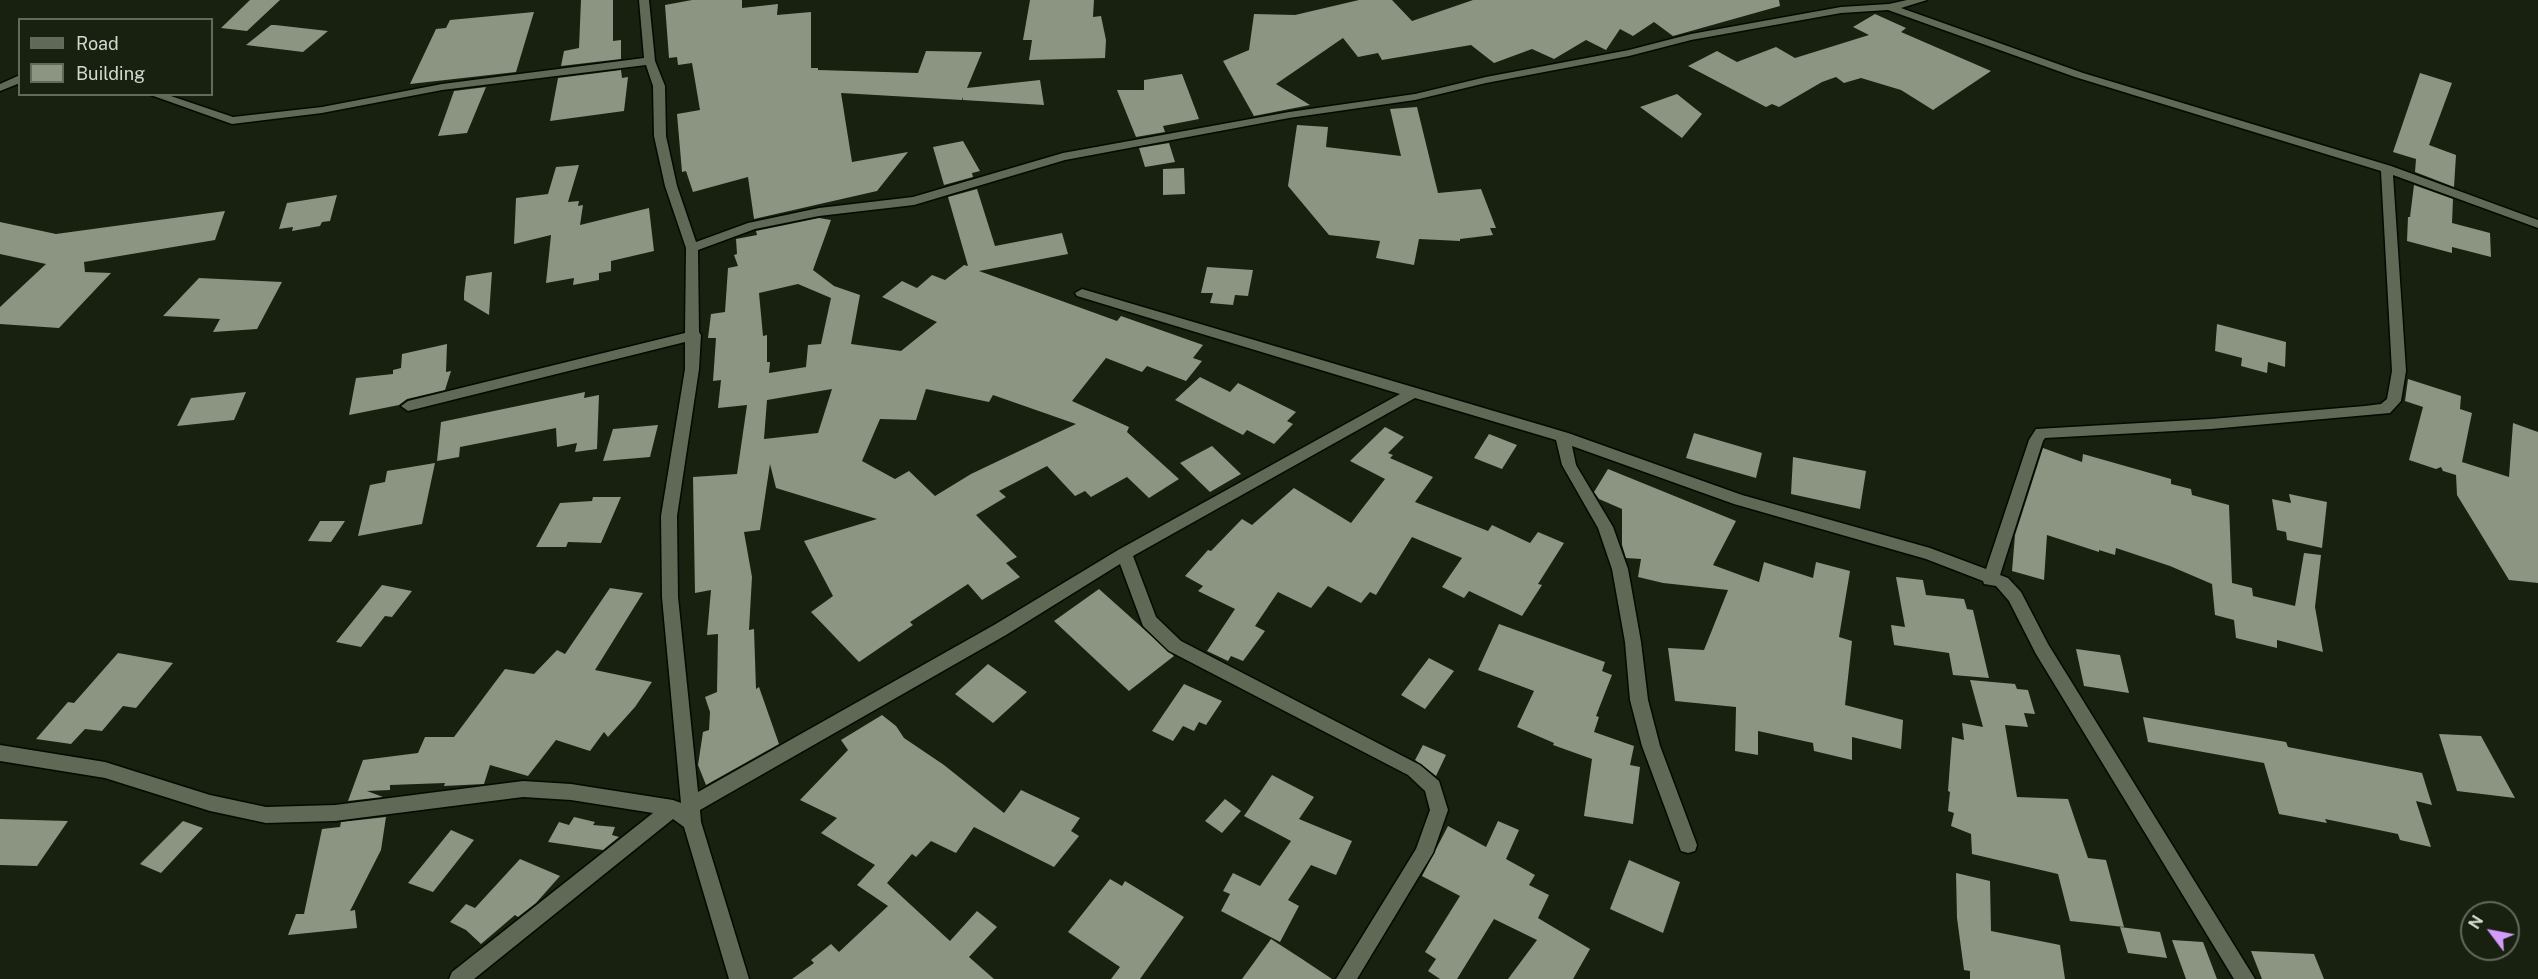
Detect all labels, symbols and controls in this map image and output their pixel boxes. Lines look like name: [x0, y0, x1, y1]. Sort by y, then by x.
legend: [18, 18, 213, 96]
text: Road: [76, 33, 119, 54]
text: Building: [76, 63, 145, 84]
north arrow: [2460, 901, 2520, 961]
text: N: [2465, 912, 2487, 933]

